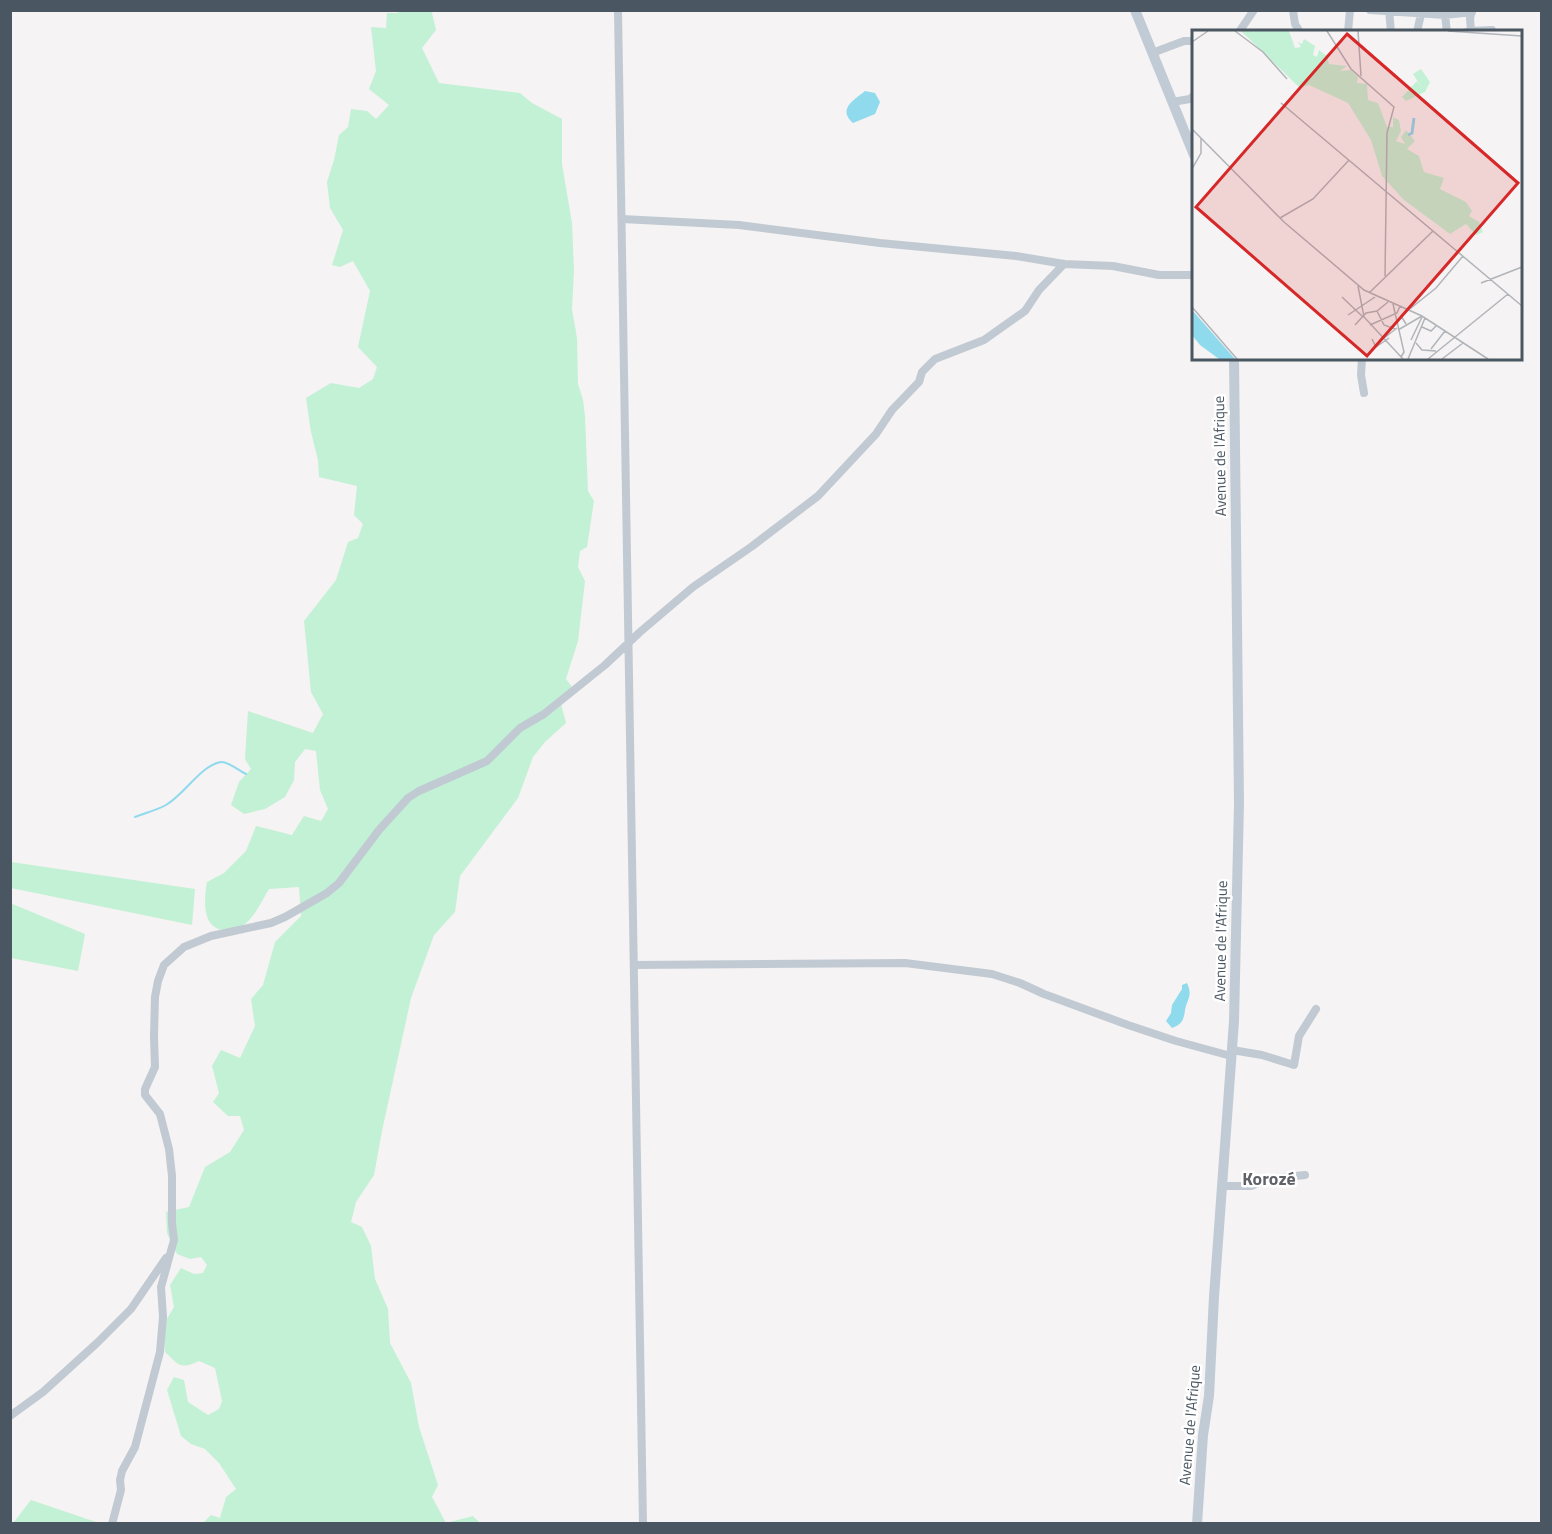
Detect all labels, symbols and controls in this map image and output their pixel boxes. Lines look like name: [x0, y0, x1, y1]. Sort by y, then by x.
inset map: [1192, 30, 1522, 360]
street label: Avenue de l'Afrique: [1207, 395, 1232, 517]
street label: Avenue de l'Afrique: [1208, 880, 1233, 1002]
district label: Korozé: [1242, 1165, 1296, 1192]
street label: Avenue de l'Afrique: [1173, 1364, 1206, 1486]

